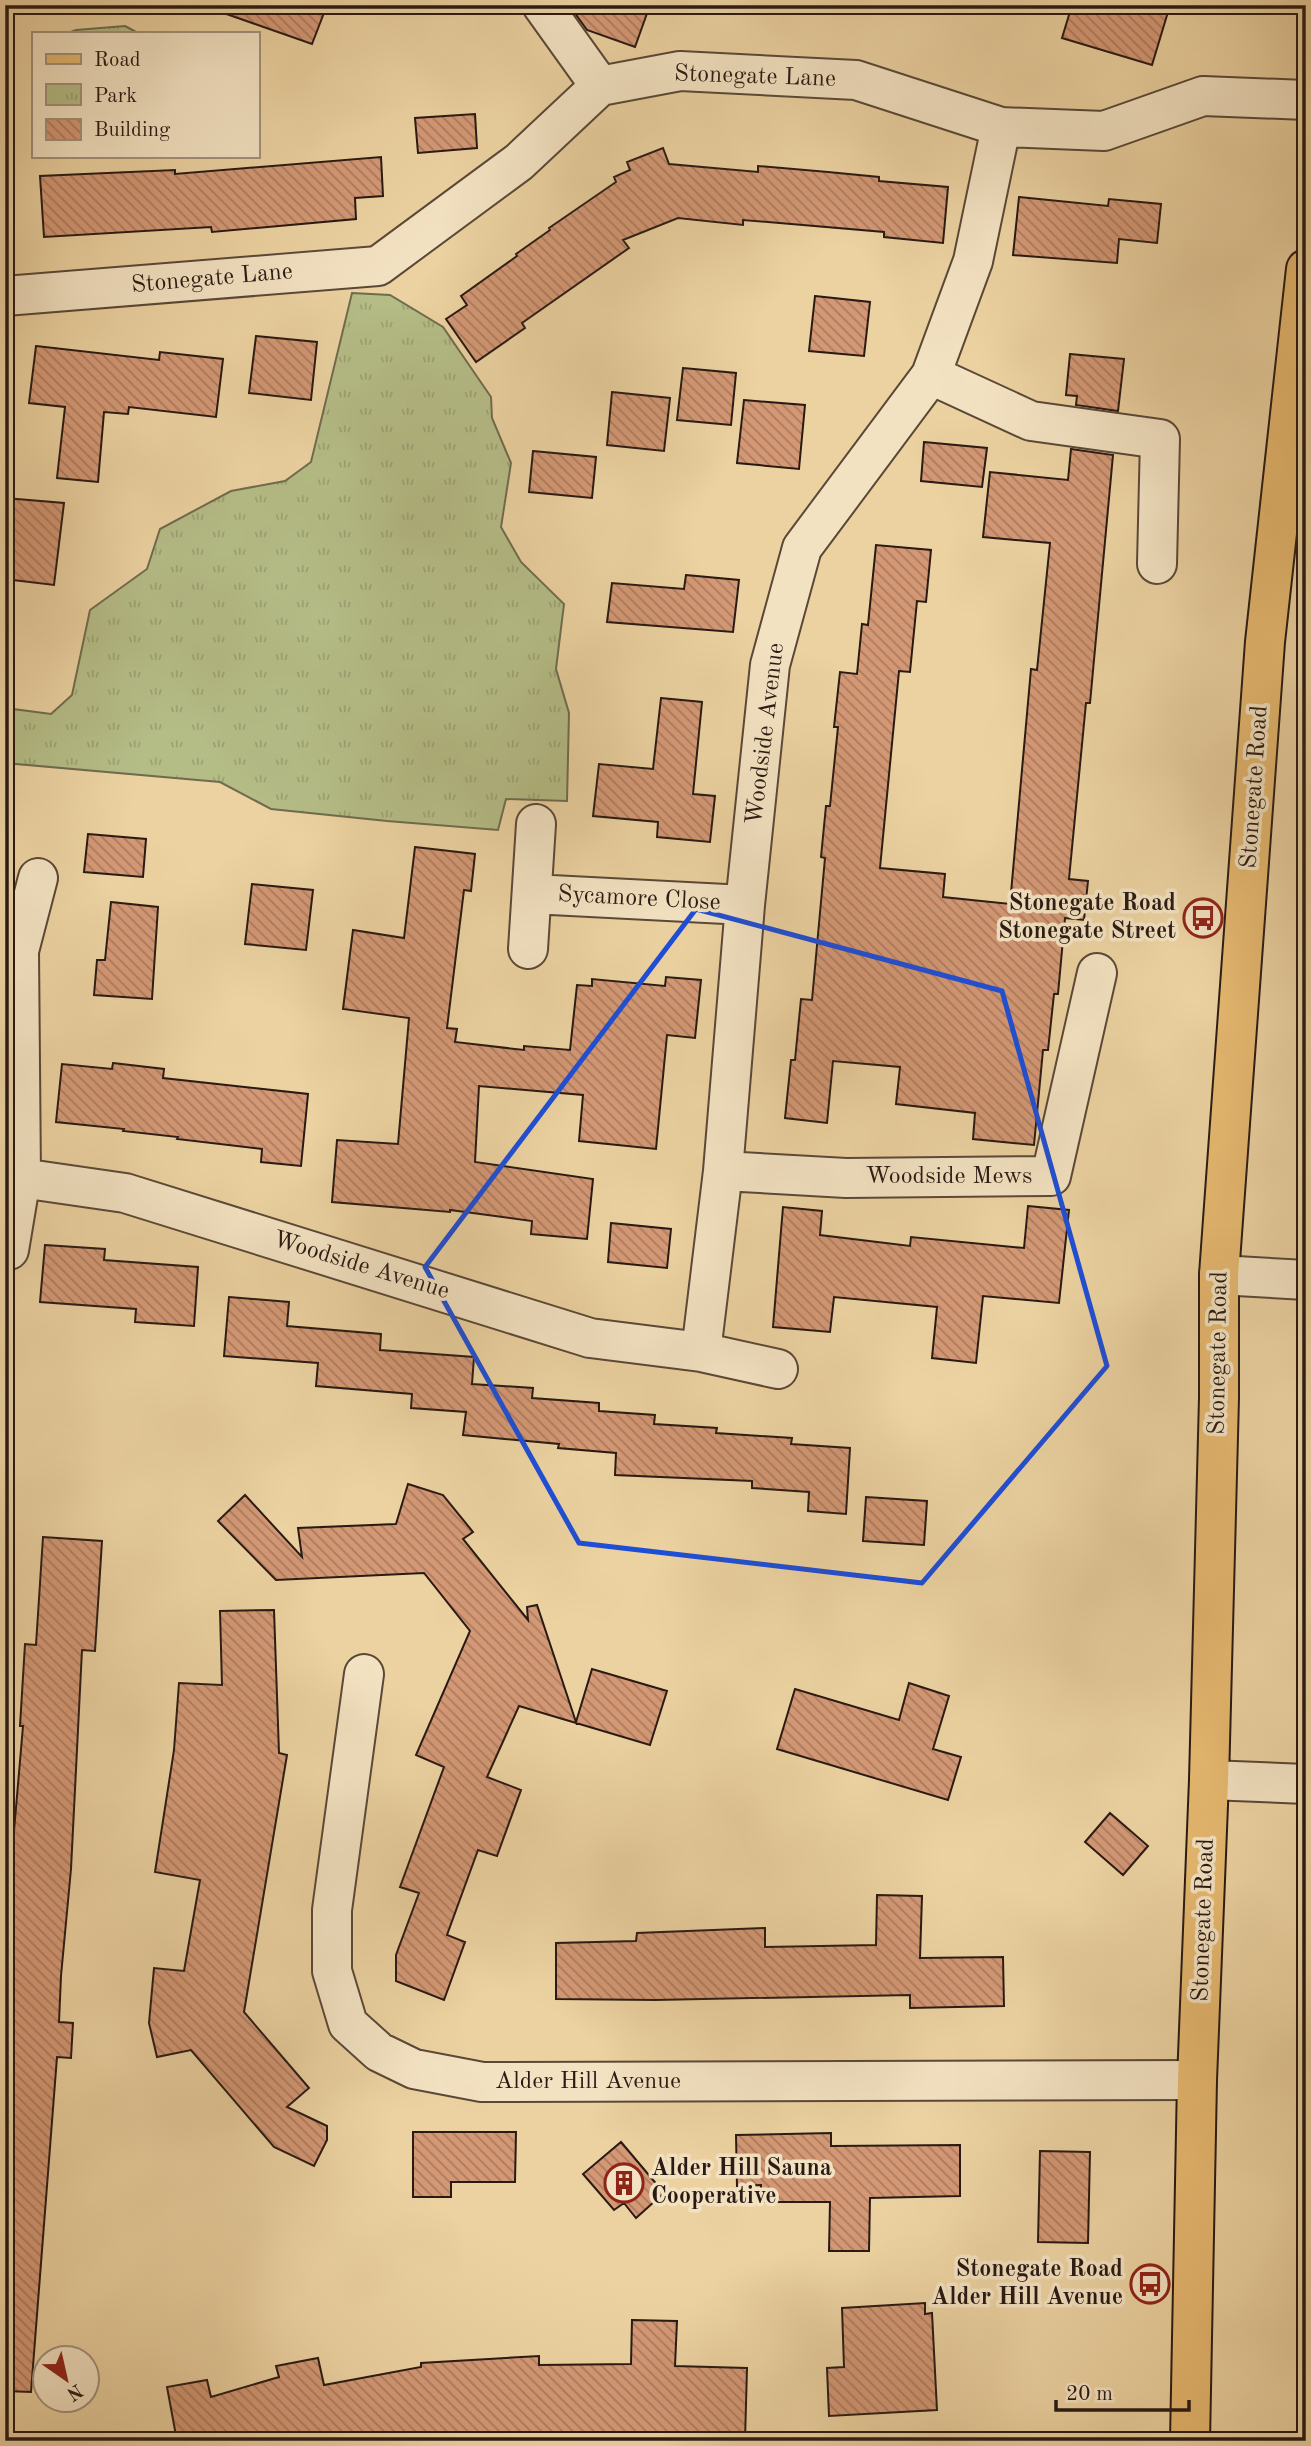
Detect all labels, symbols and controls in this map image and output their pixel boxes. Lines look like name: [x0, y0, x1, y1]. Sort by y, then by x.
legend: [32, 32, 259, 158]
text: Road: [94, 50, 141, 71]
street label: Stonegate Lane: [674, 62, 836, 92]
text: Park: [94, 86, 137, 107]
text: Building: [94, 120, 171, 141]
street label: Stonegate Lane: [130, 260, 294, 298]
street label: Woodside Avenue: [743, 642, 789, 826]
street label: Stonegate Road: [1237, 705, 1273, 869]
street label: Sycamore Close: [557, 883, 721, 915]
place label: Stonegate Road Stonegate Street: [998, 892, 1176, 944]
bus stop icon: Stonegate Road Stonegate Street: [1182, 897, 1224, 939]
street label: Woodside Mews: [865, 1165, 1033, 1189]
street label: Woodside Avenue: [270, 1228, 452, 1304]
street label: Stonegate Road: [1206, 1271, 1232, 1435]
street label: Stonegate Road: [1189, 1838, 1219, 2002]
street label: Alder Hill Avenue: [495, 2070, 681, 2094]
place label: Alder Hill Sauna Cooperative: [651, 2157, 832, 2209]
building icon: Alder Hill Sauna Cooperative: [603, 2162, 645, 2204]
place label: Stonegate Road Alder Hill Avenue: [931, 2258, 1123, 2310]
bus stop icon: Stonegate Road Alder Hill Avenue: [1129, 2263, 1171, 2305]
north arrow: [32, 2344, 102, 2414]
scale bar: [1056, 2369, 1188, 2413]
text: N: [62, 2379, 85, 2403]
text: 20 m: [1066, 2384, 1113, 2405]

